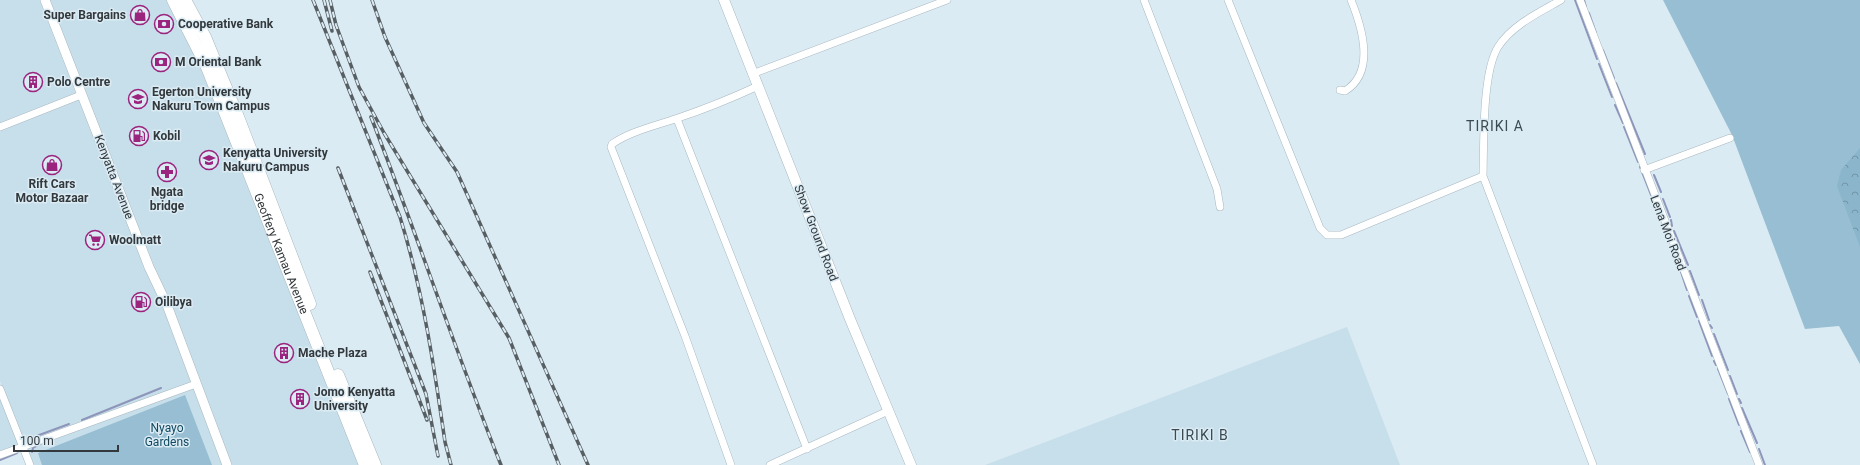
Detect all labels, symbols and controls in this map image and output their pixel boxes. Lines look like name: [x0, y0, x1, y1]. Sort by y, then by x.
shop icon: Super Bargains: [129, 4, 151, 26]
place label: Super Bargains: [44, 8, 126, 22]
bank icon: Cooperative Bank: [153, 13, 175, 35]
place label: Cooperative Bank: [178, 17, 274, 31]
bank icon: M Oriental Bank: [150, 51, 172, 73]
place label: M Oriental Bank: [175, 55, 262, 69]
building icon: Polo Centre: [22, 71, 44, 93]
place label: Polo Centre: [47, 75, 111, 89]
place label: Egerton University Nakuru Town Campus: [152, 85, 270, 113]
school or university icon: Egerton University Nakuru Town Campus: [127, 88, 149, 110]
district label: TIRIKI A: [1466, 118, 1524, 134]
fuel station icon: Kobil: [128, 125, 150, 147]
place label: Kobil: [153, 129, 180, 143]
street label: Kenyatta Avenue: [92, 133, 136, 221]
place label: Kenyatta University Nakuru Campus: [223, 146, 329, 174]
school or university icon: Kenyatta University Nakuru Campus: [198, 149, 220, 171]
shop icon: Rift Cars Motor Bazaar: [41, 154, 63, 176]
pharmacy icon: Ngata bridge: [156, 161, 178, 183]
place label: Rift Cars Motor Bazaar: [16, 177, 89, 205]
street label: Show Ground Road: [791, 183, 841, 283]
place label: Ngata bridge: [150, 185, 185, 213]
street label: Geoffery Kamau Avenue: [251, 191, 311, 316]
street label: Lena Moi Road: [1647, 193, 1689, 273]
supermarket icon: Woolmatt: [84, 229, 106, 251]
place label: Woolmatt: [109, 233, 161, 247]
fuel station icon: Oilibya: [130, 291, 152, 313]
place label: Oilibya: [155, 295, 192, 309]
building icon: Mache Plaza: [273, 342, 295, 364]
place label: Mache Plaza: [298, 346, 368, 360]
place label: Jomo Kenyatta University: [314, 385, 396, 413]
building icon: Jomo Kenyatta University: [289, 388, 311, 410]
park label: Nyayo Gardens: [145, 421, 189, 449]
scale bar: [14, 427, 118, 453]
district label: TIRIKI B: [1171, 427, 1229, 443]
text: 100 m: [20, 434, 54, 448]

